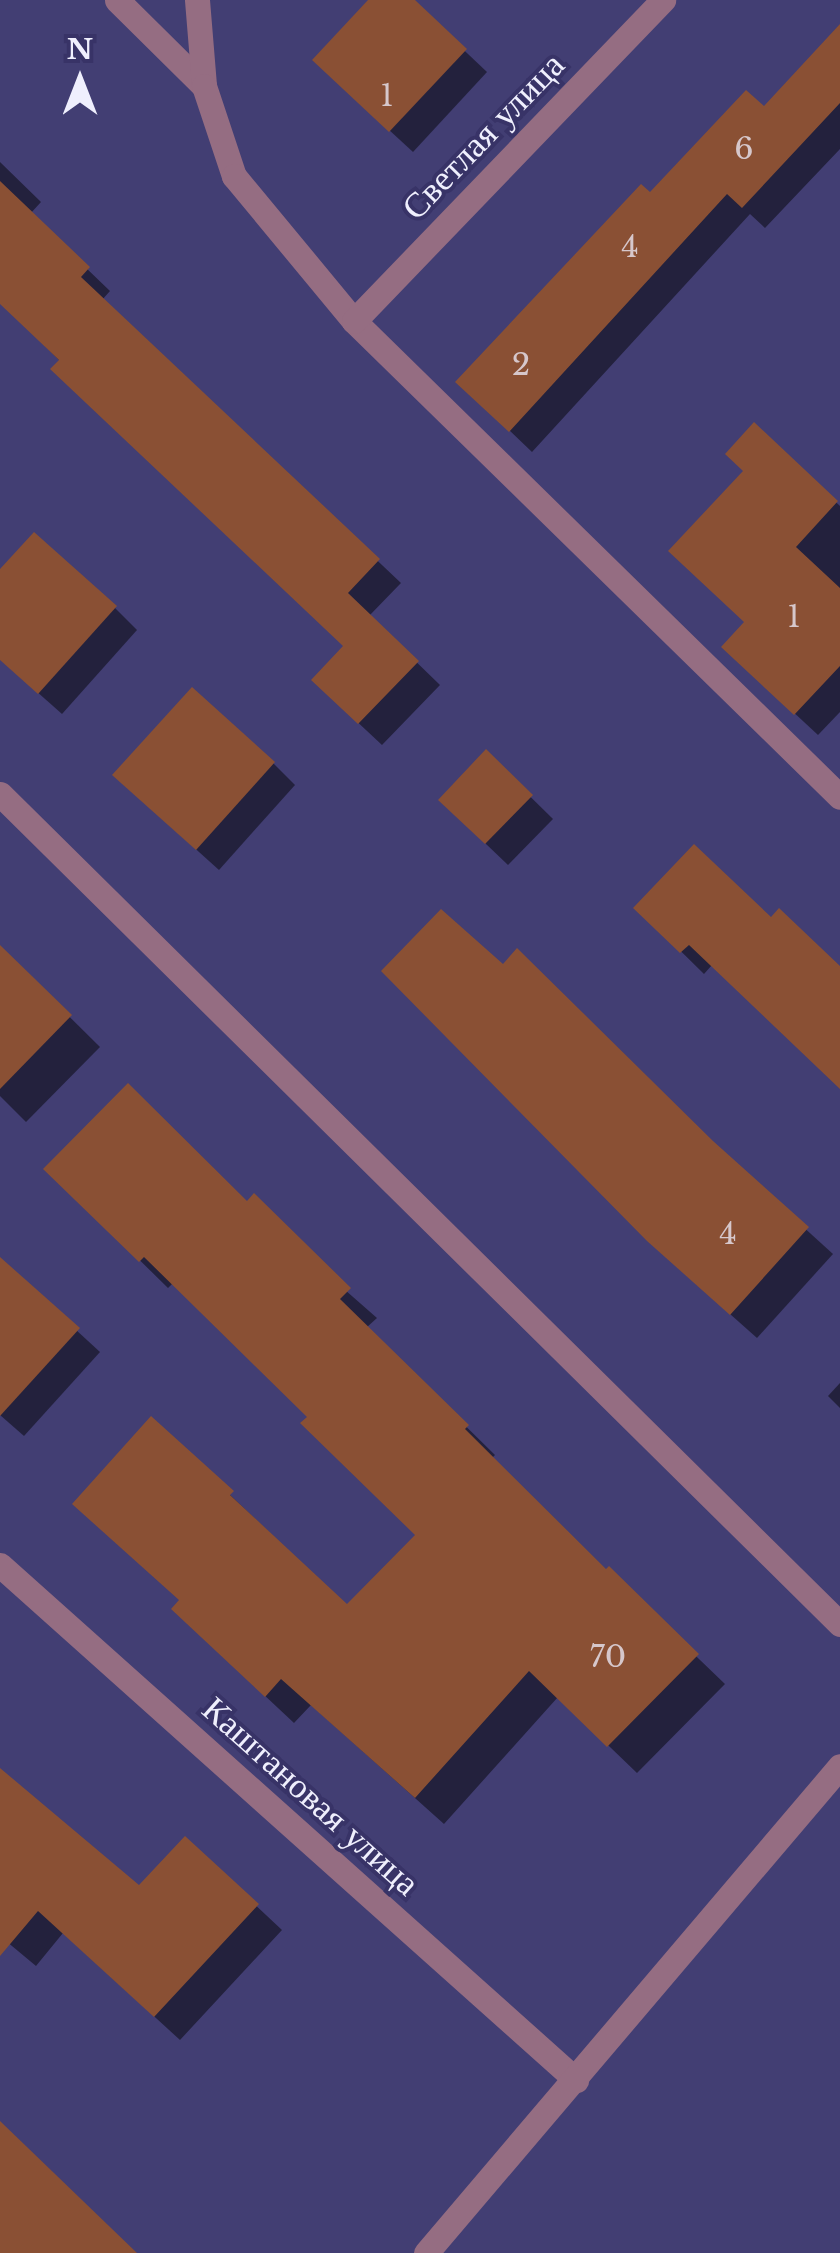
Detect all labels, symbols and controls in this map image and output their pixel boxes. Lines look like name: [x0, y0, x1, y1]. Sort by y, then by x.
north arrow: [30, 30, 130, 130]
text: N: [67, 32, 93, 67]
street label: Светлая улица: [393, 44, 573, 228]
house number: 1: [380, 78, 394, 114]
house number: 6: [734, 131, 754, 167]
house number: 4: [621, 229, 639, 265]
house number: 2: [512, 347, 530, 383]
house number: 1: [787, 599, 801, 635]
house number: 4: [719, 1216, 737, 1252]
house number: 70: [590, 1639, 626, 1675]
street label: Каштановая улица: [194, 1688, 428, 1904]

